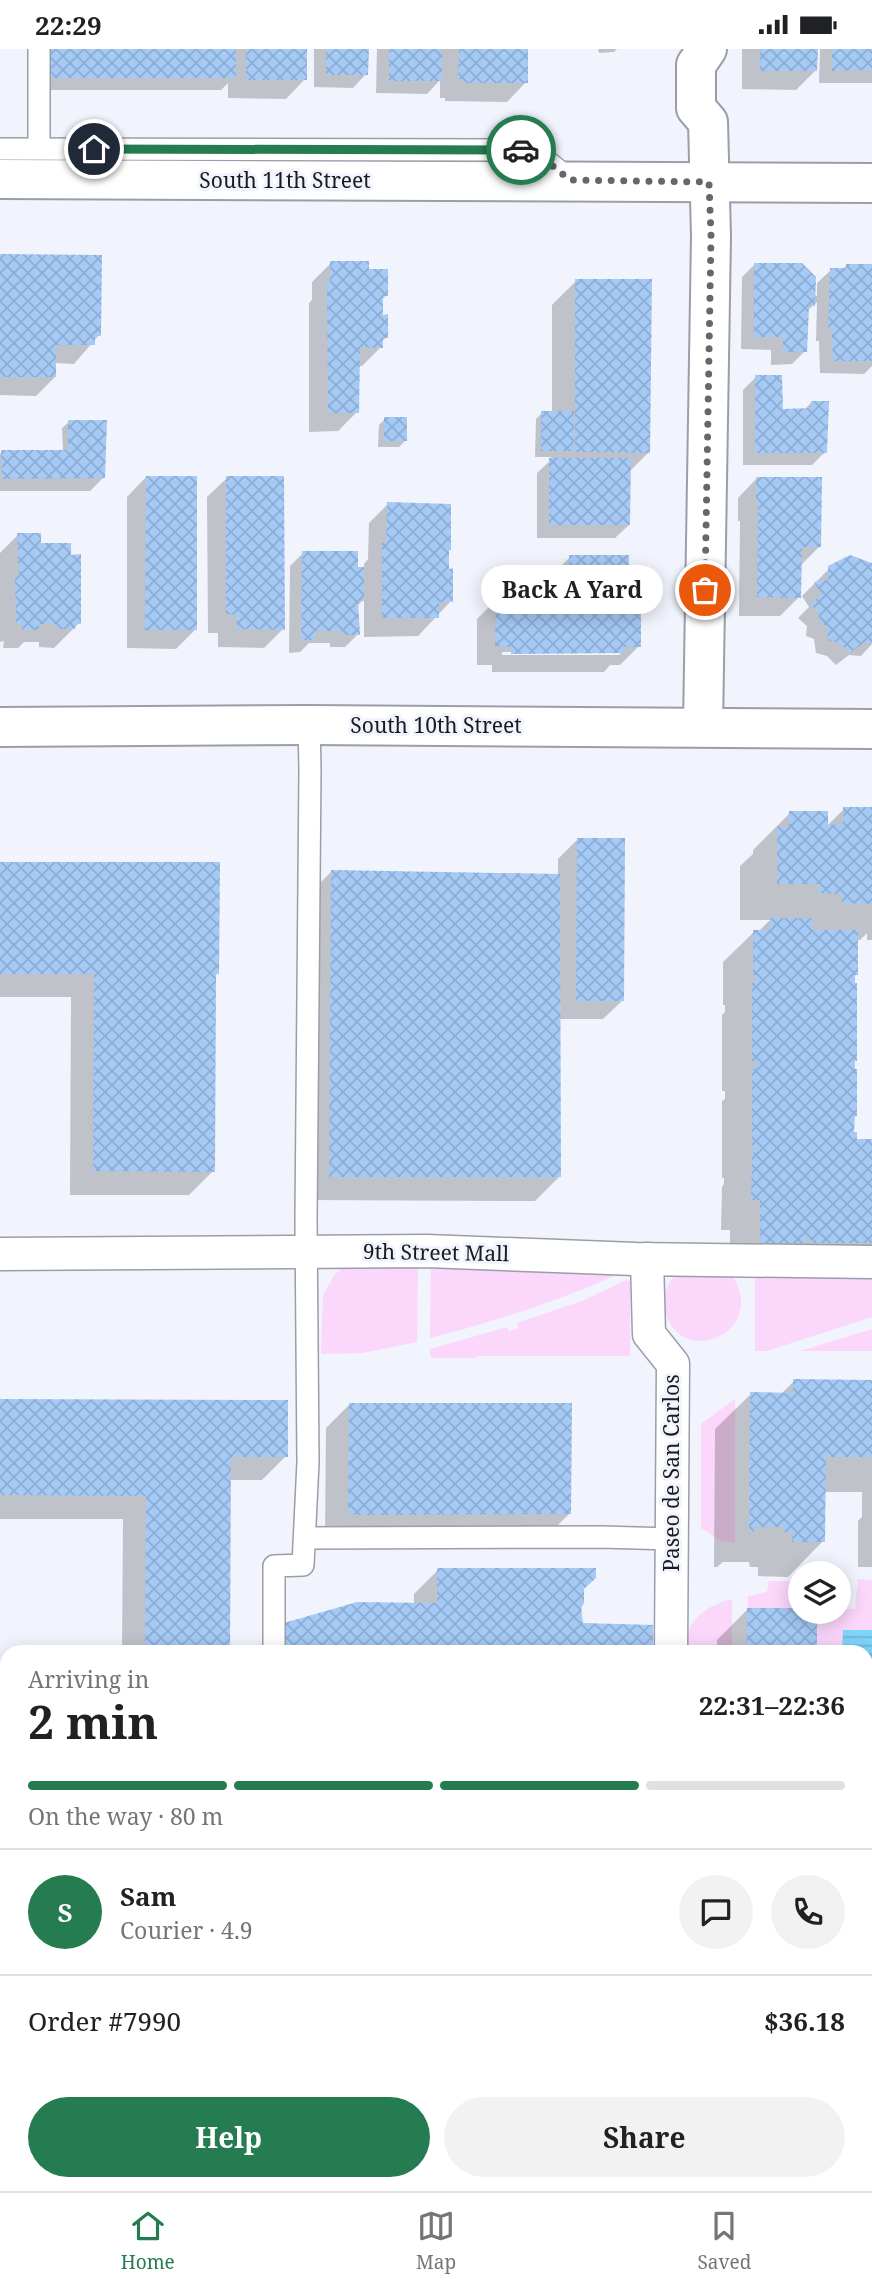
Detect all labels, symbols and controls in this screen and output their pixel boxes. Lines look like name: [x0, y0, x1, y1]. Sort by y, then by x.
text: 22:29: [35, 7, 102, 43]
courier: [486, 115, 556, 185]
pin: [64, 119, 124, 179]
icon: home: [75, 130, 113, 168]
icon: car: [502, 131, 540, 169]
street label: South 11th Street: [199, 166, 371, 194]
pin: [675, 560, 735, 620]
callout: Back A Yard: [481, 565, 663, 615]
icon: bag: [686, 571, 724, 609]
text: Back A Yard: [502, 573, 642, 605]
street label: South 10th Street: [350, 711, 522, 739]
street label: 9th Street Mall: [363, 1237, 510, 1267]
street label: Paseo de San Carlos: [657, 1374, 685, 1572]
map controls: [788, 1561, 851, 1624]
button: layers: [788, 1561, 851, 1624]
text: Arriving in: [28, 1663, 149, 1695]
text: 22:31–22:36: [699, 1687, 845, 1723]
text: 2 min: [28, 1690, 158, 1752]
text: On the way · 80 m: [28, 1800, 223, 1832]
button: chat: [679, 1875, 753, 1949]
button: phone: [771, 1875, 845, 1949]
text: Sam: [120, 1878, 176, 1914]
text: S: [57, 1894, 73, 1930]
text: Courier · 4.9: [120, 1914, 253, 1946]
text: Order #7990: [28, 2003, 181, 2039]
text: $36.18: [764, 2003, 845, 2039]
button: Help: [28, 2097, 430, 2177]
button: Share: [444, 2097, 845, 2177]
tab: Home: [121, 2207, 175, 2275]
tab: Map: [416, 2207, 456, 2275]
tab: Saved: [697, 2207, 751, 2275]

